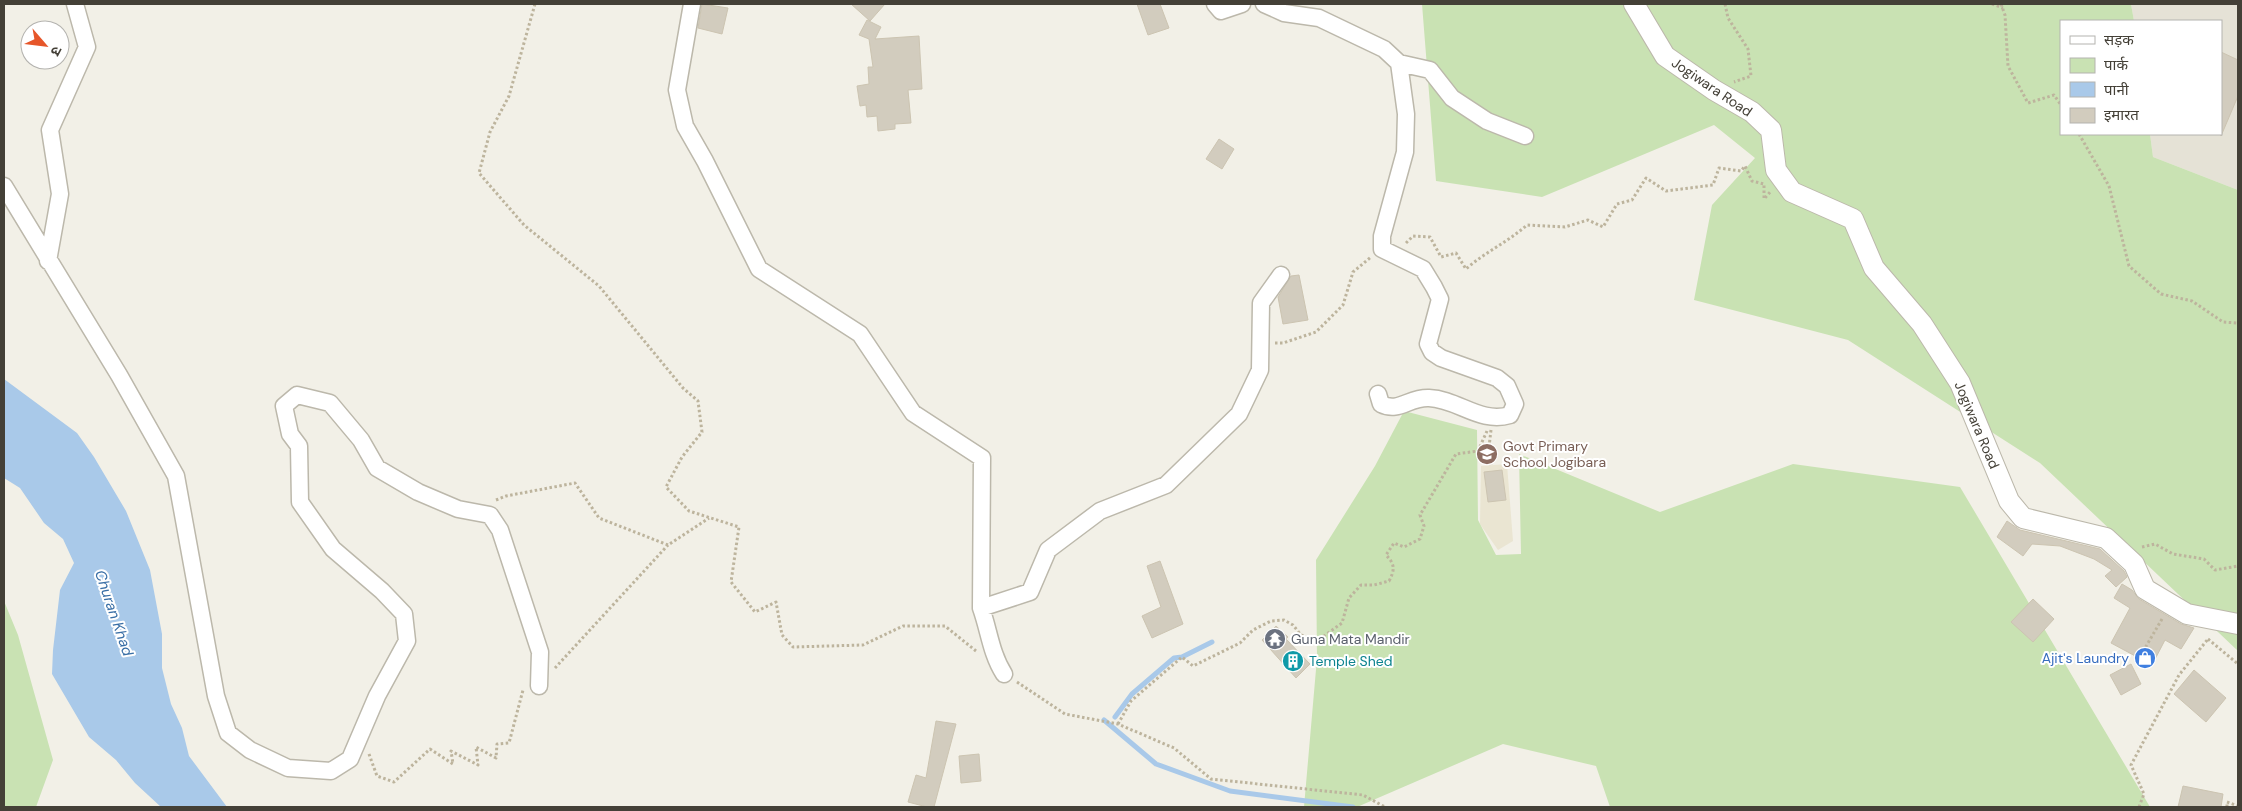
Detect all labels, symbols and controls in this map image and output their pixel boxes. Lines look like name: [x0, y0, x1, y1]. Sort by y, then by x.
north arrow: [20, 20, 70, 70]
legend: [2060, 20, 2222, 135]
text: सड़क: [2104, 30, 2134, 50]
text: उ: [46, 43, 66, 60]
street label: Jogiwara Road: [1668, 53, 1756, 121]
text: पार्क: [2104, 55, 2128, 75]
text: पानी: [2104, 80, 2130, 100]
text: इमारत: [2104, 105, 2139, 125]
street label: Jogiwara Road: [1950, 379, 2004, 471]
place label: Govt Primary School Jogibara: [1503, 437, 1606, 471]
school or university icon: Govt Primary School Jogibara: [1475, 442, 1499, 466]
water label: Churan Khad: [90, 567, 138, 659]
temple icon: Guna Mata Mandir: [1263, 627, 1287, 651]
place label: Guna Mata Mandir: [1291, 630, 1410, 648]
shop icon: Ajit's Laundry: [2133, 646, 2157, 670]
building icon: Temple Shed: [1281, 649, 1305, 673]
place label: Ajit's Laundry: [2042, 649, 2129, 667]
place label: Temple Shed: [1309, 652, 1392, 670]

